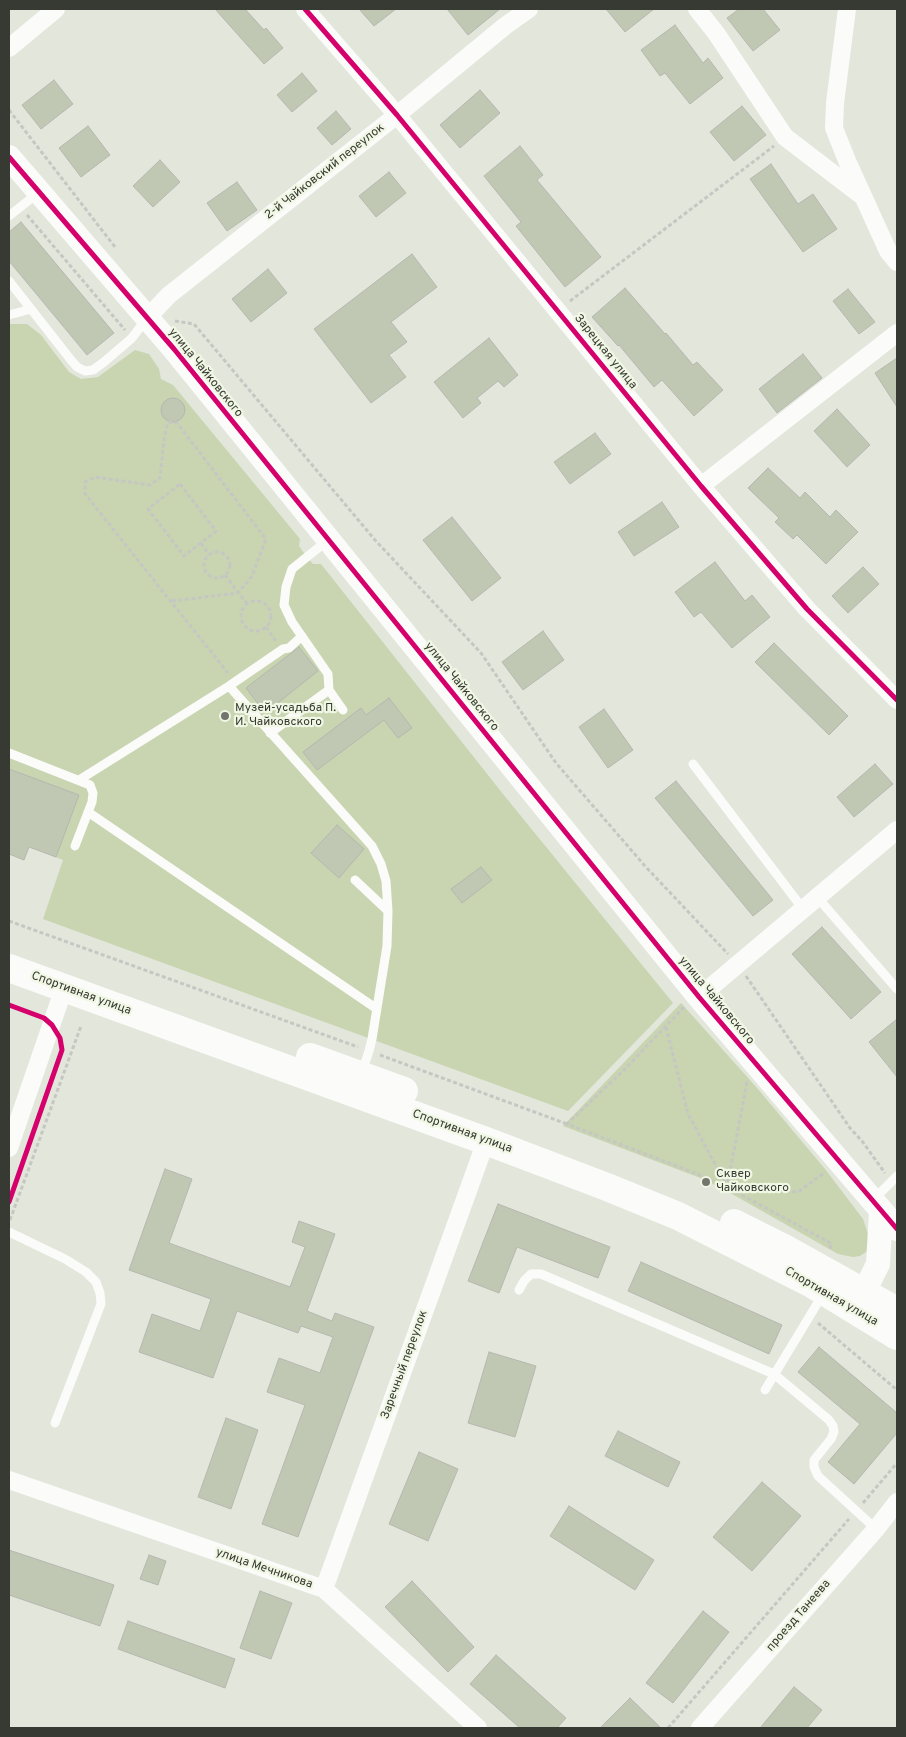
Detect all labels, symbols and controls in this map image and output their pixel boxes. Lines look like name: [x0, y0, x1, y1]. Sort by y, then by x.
street label: 2-й Чайковский переулок: [262, 121, 388, 223]
street label: Зарецкая улица: [570, 312, 640, 392]
street label: улица Чайковского: [165, 326, 245, 420]
street label: улица Чайковского: [421, 640, 501, 734]
place label: Музей-усадьба П. И. Чайковского: [235, 702, 336, 730]
marker: Музей-усадьба П. И. Чайковского: [219, 710, 231, 722]
street label: улица Чайковского: [675, 954, 757, 1048]
street label: Спортивная улица: [29, 969, 133, 1019]
street label: Спортивная улица: [410, 1107, 514, 1157]
place label: Сквер Чайковского: [716, 1168, 789, 1196]
marker: Сквер Чайковского: [700, 1176, 712, 1188]
street label: Спортивная улица: [782, 1264, 880, 1330]
street label: Заречный переулок: [379, 1309, 431, 1421]
street label: улица Мечникова: [214, 1546, 314, 1592]
street label: проезд Танеева: [764, 1577, 834, 1655]

